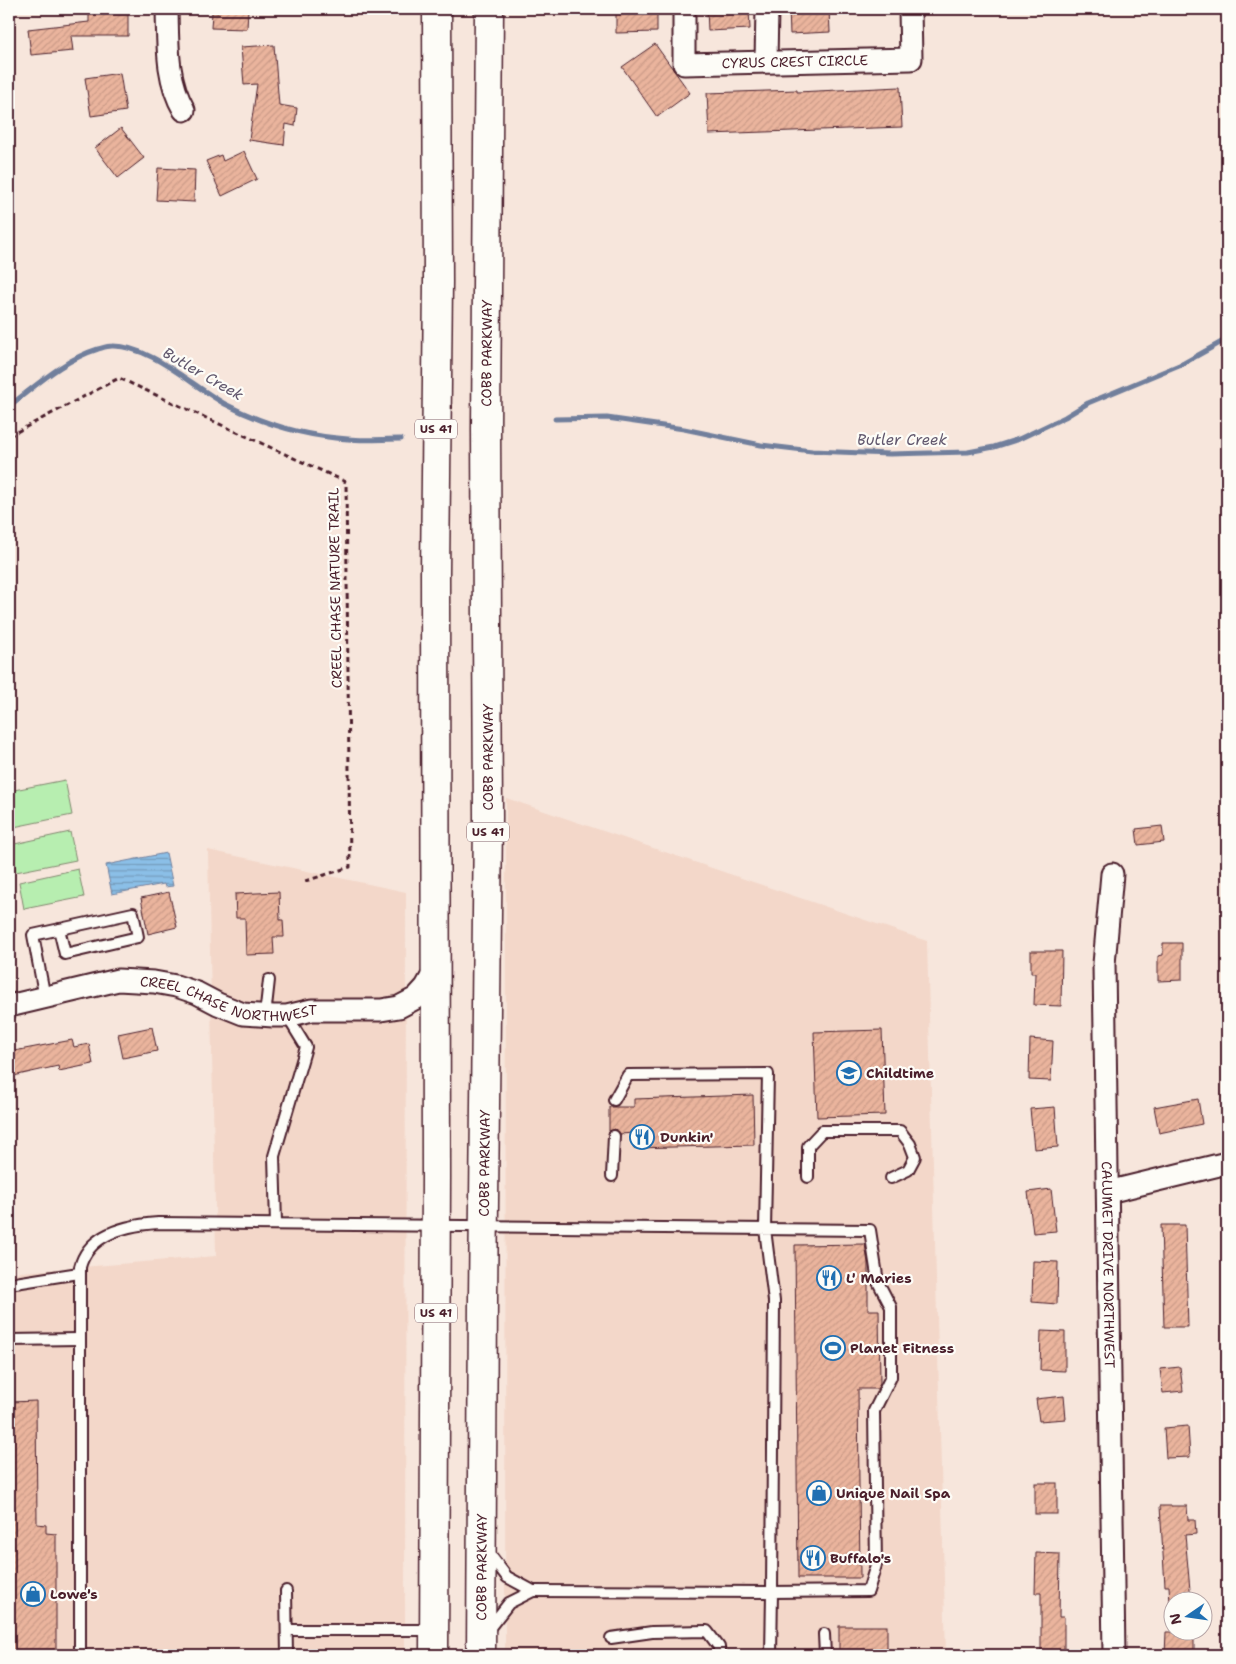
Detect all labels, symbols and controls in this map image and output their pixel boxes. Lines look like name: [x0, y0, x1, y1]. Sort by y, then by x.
street label: CYRUS CREST CIRCLE: [722, 51, 869, 72]
street label: COBB PARKWAY: [477, 299, 496, 407]
water label: Butler Creek: [159, 343, 247, 405]
road number: US 41: [415, 419, 457, 438]
water label: Butler Creek: [857, 430, 947, 450]
street label: CREEL CHASE NATURE TRAIL: [324, 487, 346, 688]
street label: COBB PARKWAY: [479, 703, 497, 811]
road number: US 41: [467, 822, 509, 842]
street label: CREEL CHASE NORTHWEST: [139, 972, 317, 1025]
school or university icon: Childtime: [836, 1060, 862, 1086]
place label: Childtime: [866, 1064, 934, 1082]
street label: COBB PARKWAY: [475, 1109, 494, 1217]
restaurant icon: Dunkin': [629, 1124, 655, 1150]
place label: Dunkin': [660, 1128, 713, 1146]
street label: CALUMET DRIVE NORTHWEST: [1098, 1161, 1119, 1369]
restaurant icon: L' Maries: [816, 1265, 842, 1291]
place label: L' Maries: [846, 1269, 912, 1287]
road number: US 41: [415, 1304, 457, 1322]
sports icon: Planet Fitness: [820, 1335, 846, 1361]
place label: Planet Fitness: [850, 1339, 954, 1357]
shop icon: Unique Nail Spa: [806, 1480, 832, 1506]
place label: Unique Nail Spa: [836, 1484, 951, 1502]
street label: COBB PARKWAY: [472, 1513, 491, 1621]
restaurant icon: Buffalo's: [800, 1545, 826, 1571]
place label: Buffalo's: [830, 1549, 891, 1567]
shop icon: Lowe's: [20, 1581, 46, 1607]
place label: Lowe's: [50, 1585, 98, 1603]
north arrow: [1164, 1592, 1214, 1642]
text: N: [1165, 1611, 1185, 1626]

